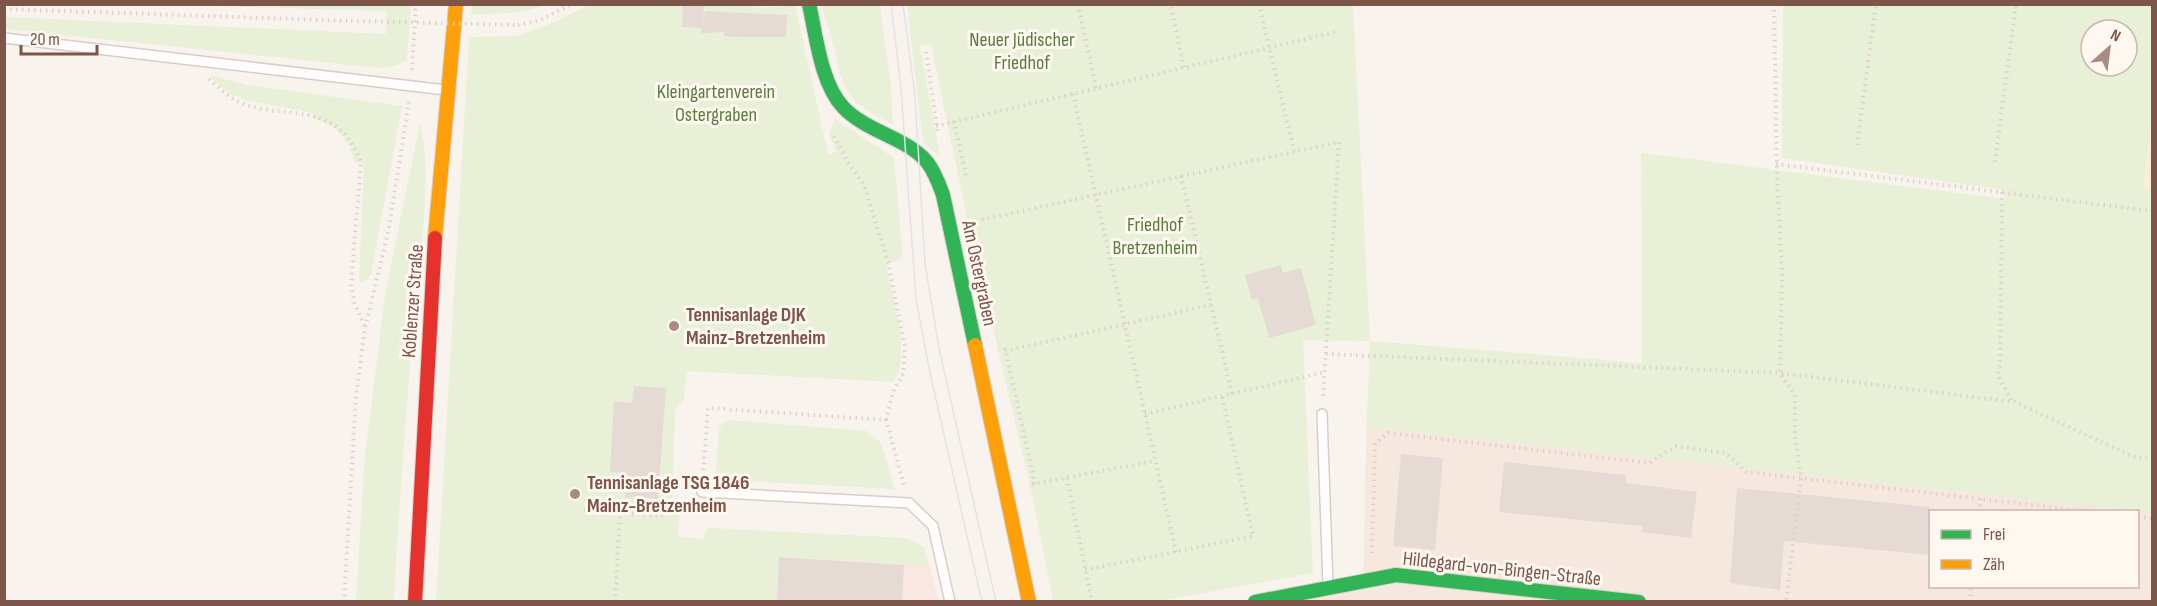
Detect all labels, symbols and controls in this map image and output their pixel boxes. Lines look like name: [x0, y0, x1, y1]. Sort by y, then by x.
scale bar: [21, 18, 98, 56]
north arrow: [2079, 18, 2139, 78]
text: N: [2107, 26, 2124, 46]
park label: Neuer Jüdischer Friedhof: [969, 28, 1075, 75]
text: 20 m: [30, 29, 60, 50]
park label: Kleingartenverein Ostergraben: [657, 80, 775, 127]
park label: Friedhof Bretzenheim: [1112, 213, 1198, 260]
street label: Am Ostergraben: [956, 217, 1002, 328]
street label: Koblenzer Straße: [397, 244, 429, 359]
place label: Tennisanlage DJK Mainz-Bretzenheim: [686, 303, 825, 350]
marker: Tennisanlage DJK Mainz-Bretzenheim: [667, 319, 681, 333]
place label: Tennisanlage TSG 1846 Mainz-Bretzenheim: [587, 471, 749, 518]
marker: Tennisanlage TSG 1846 Mainz-Bretzenheim: [568, 487, 582, 501]
legend: [1929, 510, 2139, 588]
text: Frei: [1983, 524, 2005, 545]
street label: Hildegard-von-Bingen-Straße: [1402, 547, 1602, 591]
text: Zäh: [1983, 554, 2005, 575]

